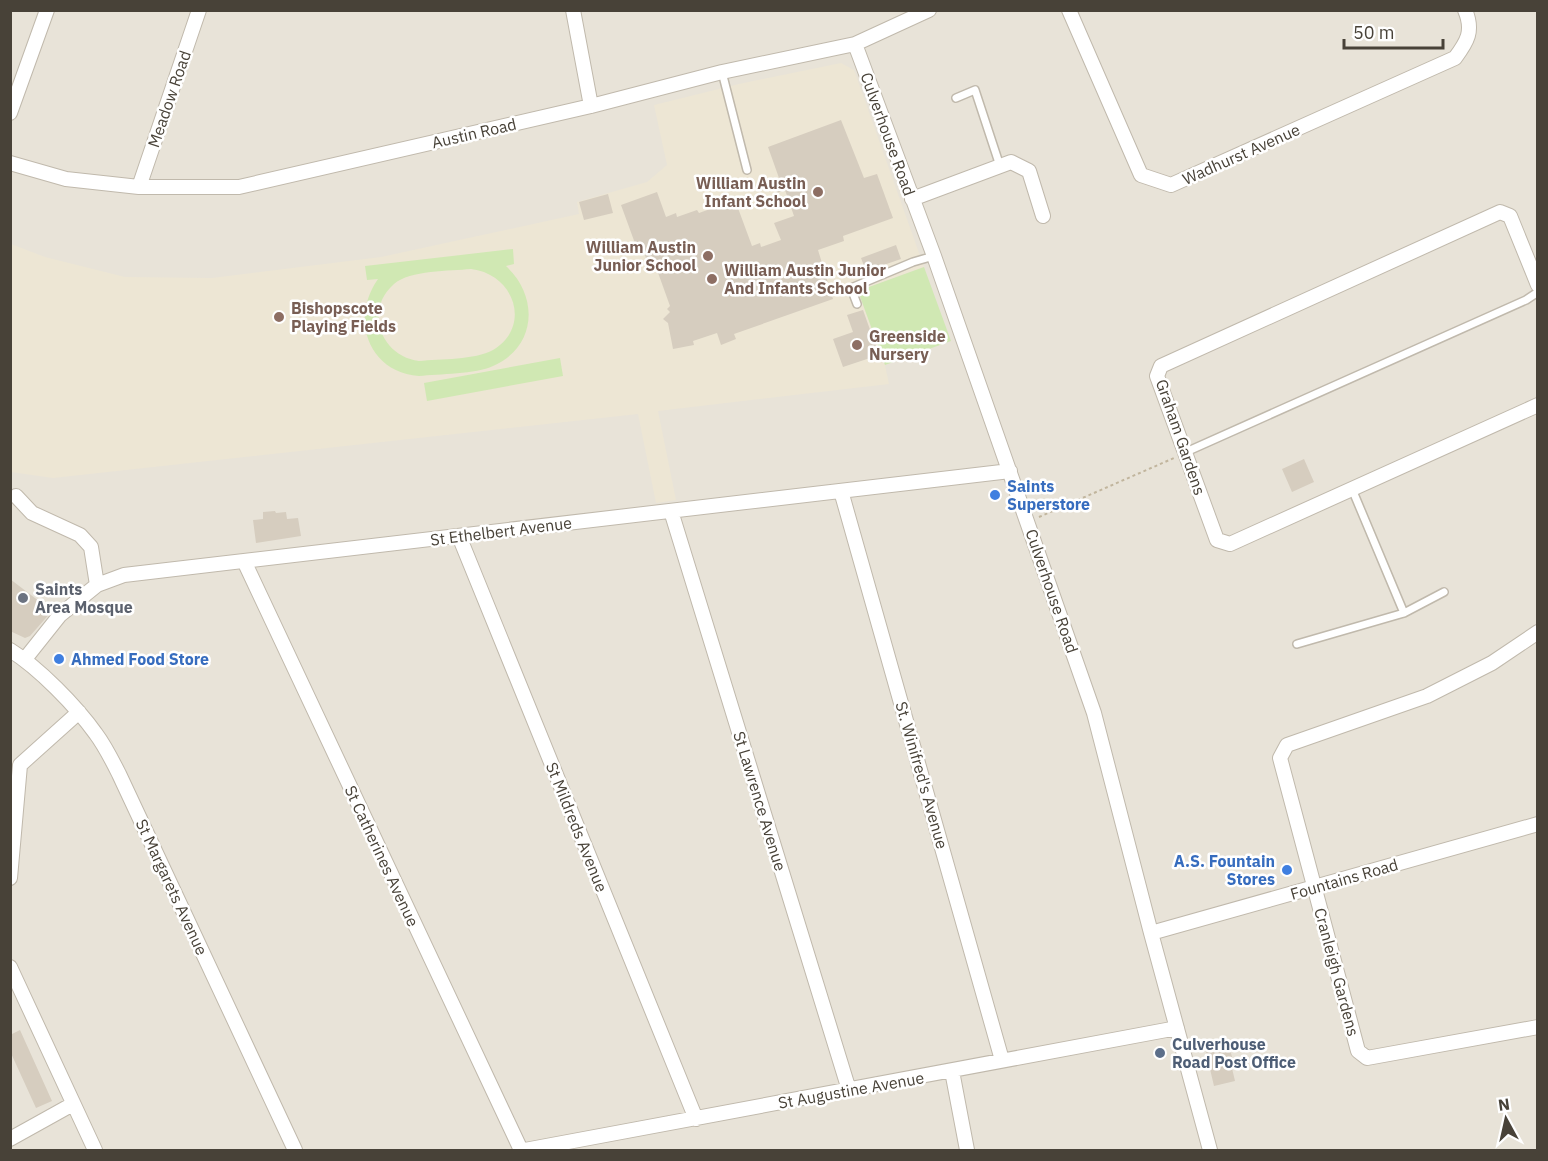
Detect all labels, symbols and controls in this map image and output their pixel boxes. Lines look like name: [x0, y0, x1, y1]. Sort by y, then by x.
scale bar: [1344, 12, 1443, 50]
text: 50 m: [1353, 21, 1395, 44]
street label: Meadow Road: [143, 48, 195, 150]
street label: Culverhouse Road: [856, 70, 920, 198]
street label: Austin Road: [430, 114, 518, 152]
street label: Wadhurst Avenue: [1179, 119, 1303, 189]
place label: William Austin Infant School: [696, 173, 806, 211]
marker: William Austin Infant School: [811, 185, 825, 199]
place label: William Austin Junior School: [586, 237, 696, 275]
marker: William Austin Junior School: [701, 249, 715, 263]
place label: William Austin Junior And Infants School: [724, 260, 887, 298]
marker: William Austin Junior And Infants School: [705, 272, 719, 286]
place label: Bishopscote Playing Fields: [291, 298, 396, 336]
marker: Bishopscote Playing Fields: [272, 310, 286, 324]
place label: Greenside Nursery: [869, 326, 946, 364]
marker: Greenside Nursery: [850, 338, 864, 352]
street label: Graham Gardens: [1152, 376, 1210, 498]
place label: Saints Superstore: [1007, 476, 1090, 514]
marker: Saints Superstore: [988, 488, 1002, 502]
street label: St Ethelbert Avenue: [429, 512, 573, 550]
street label: Culverhouse Road: [1021, 526, 1083, 656]
place label: Saints Area Mosque: [35, 579, 133, 617]
marker: Saints Area Mosque: [16, 591, 30, 605]
place label: Ahmed Food Store: [71, 649, 209, 669]
marker: Ahmed Food Store: [52, 652, 66, 666]
street label: St. Winifred's Avenue: [891, 699, 953, 851]
street label: St Lawrence Avenue: [729, 729, 791, 873]
street label: St Mildreds Avenue: [542, 759, 612, 895]
street label: St Catherines Avenue: [341, 782, 424, 930]
street label: St Margarets Avenue: [132, 816, 212, 958]
place label: A.S. Fountain Stores: [1174, 851, 1275, 889]
street label: Fountains Road: [1288, 854, 1400, 904]
marker: A.S. Fountain Stores: [1280, 863, 1294, 877]
street label: Cranleigh Gardens: [1310, 906, 1364, 1038]
place label: Culverhouse Road Post Office: [1172, 1034, 1296, 1072]
marker: Culverhouse Road Post Office: [1153, 1046, 1167, 1060]
street label: St Augustine Avenue: [776, 1067, 926, 1113]
north arrow: [1476, 1089, 1536, 1149]
text: N: [1497, 1093, 1511, 1115]

